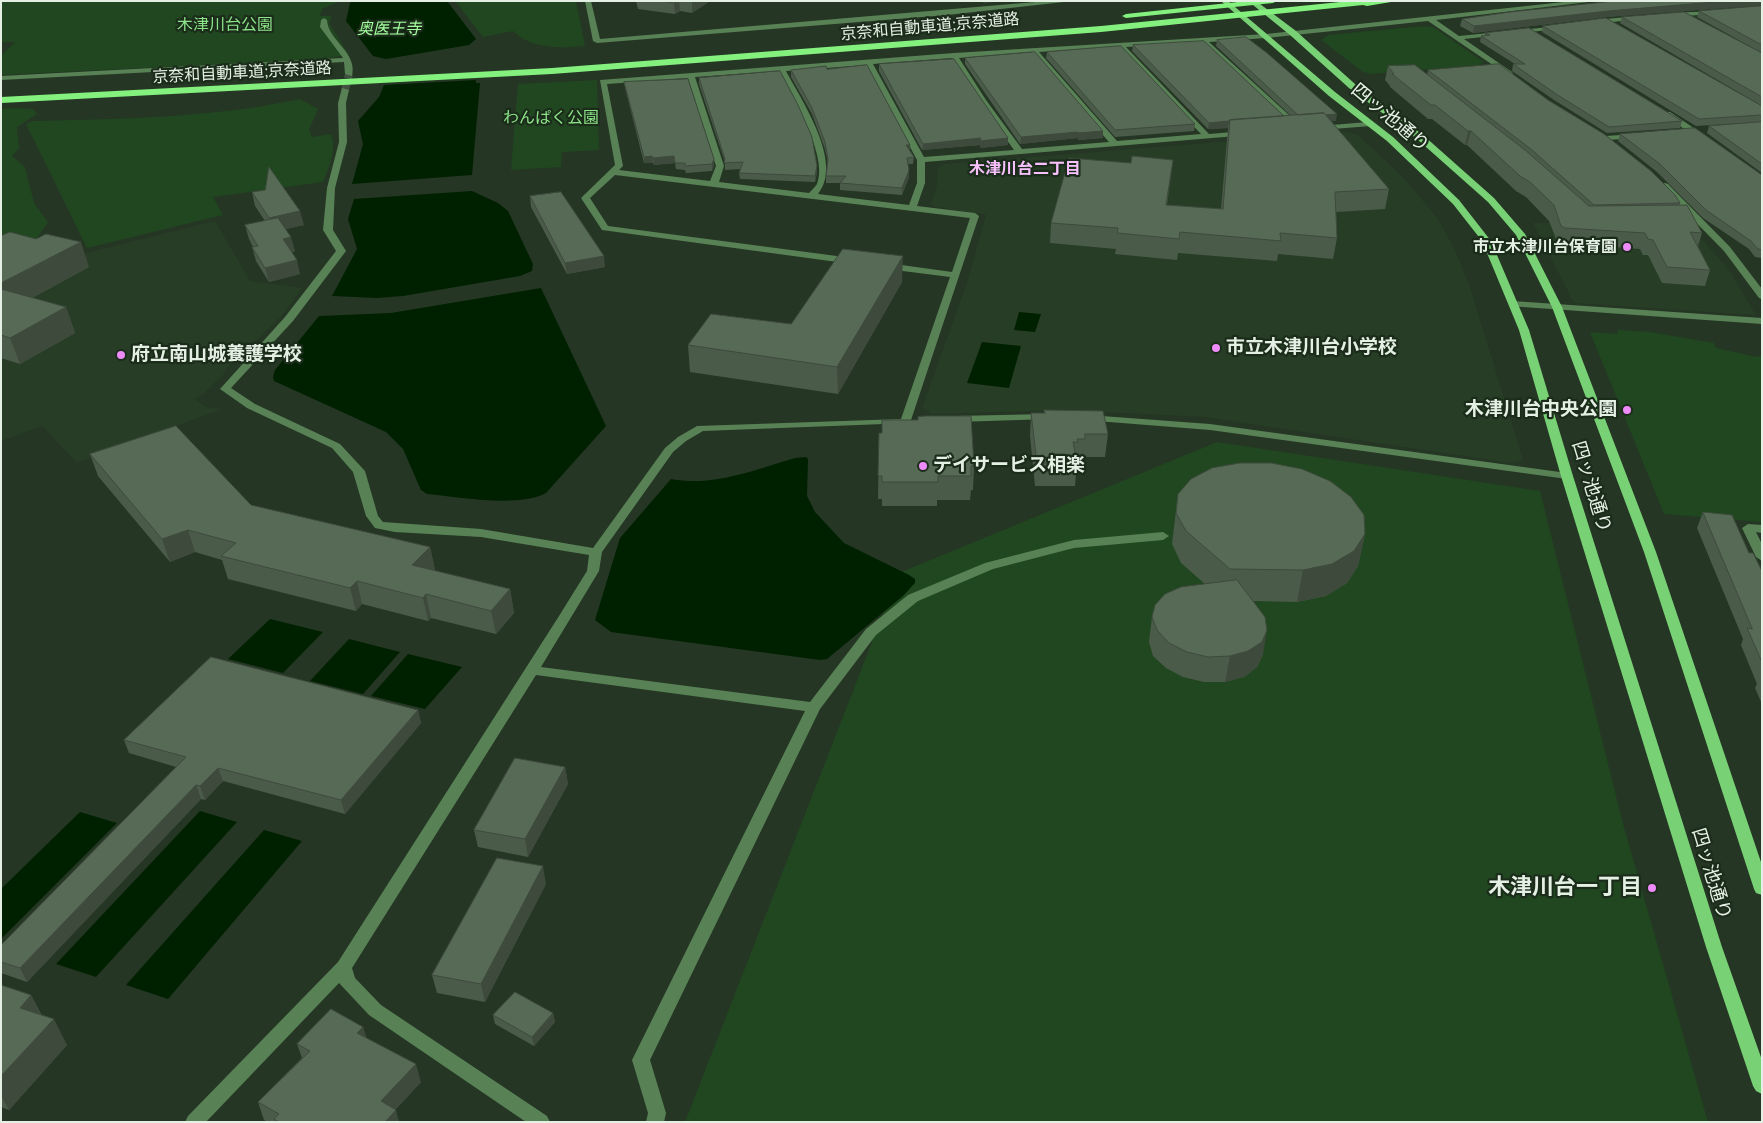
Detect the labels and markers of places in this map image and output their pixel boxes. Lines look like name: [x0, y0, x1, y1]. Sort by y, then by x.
place label: 市立木津川台保育園: [1473, 237, 1617, 257]
marker: 市立木津川台保育園: [1621, 241, 1633, 253]
place label: 市立木津川台小学校: [1226, 337, 1397, 359]
marker: 市立木津川台小学校: [1210, 342, 1222, 354]
place label: 府立南山城養護学校: [131, 344, 302, 366]
marker: 府立南山城養護学校: [115, 349, 127, 361]
place label: 木津川台中央公園: [1465, 399, 1617, 421]
marker: 木津川台中央公園: [1621, 404, 1633, 416]
place label: デイサービス相楽: [933, 455, 1085, 477]
marker: デイサービス相楽: [917, 460, 929, 472]
place label: 木津川台一丁目: [1488, 875, 1642, 901]
marker: 木津川台一丁目: [1646, 882, 1658, 894]

